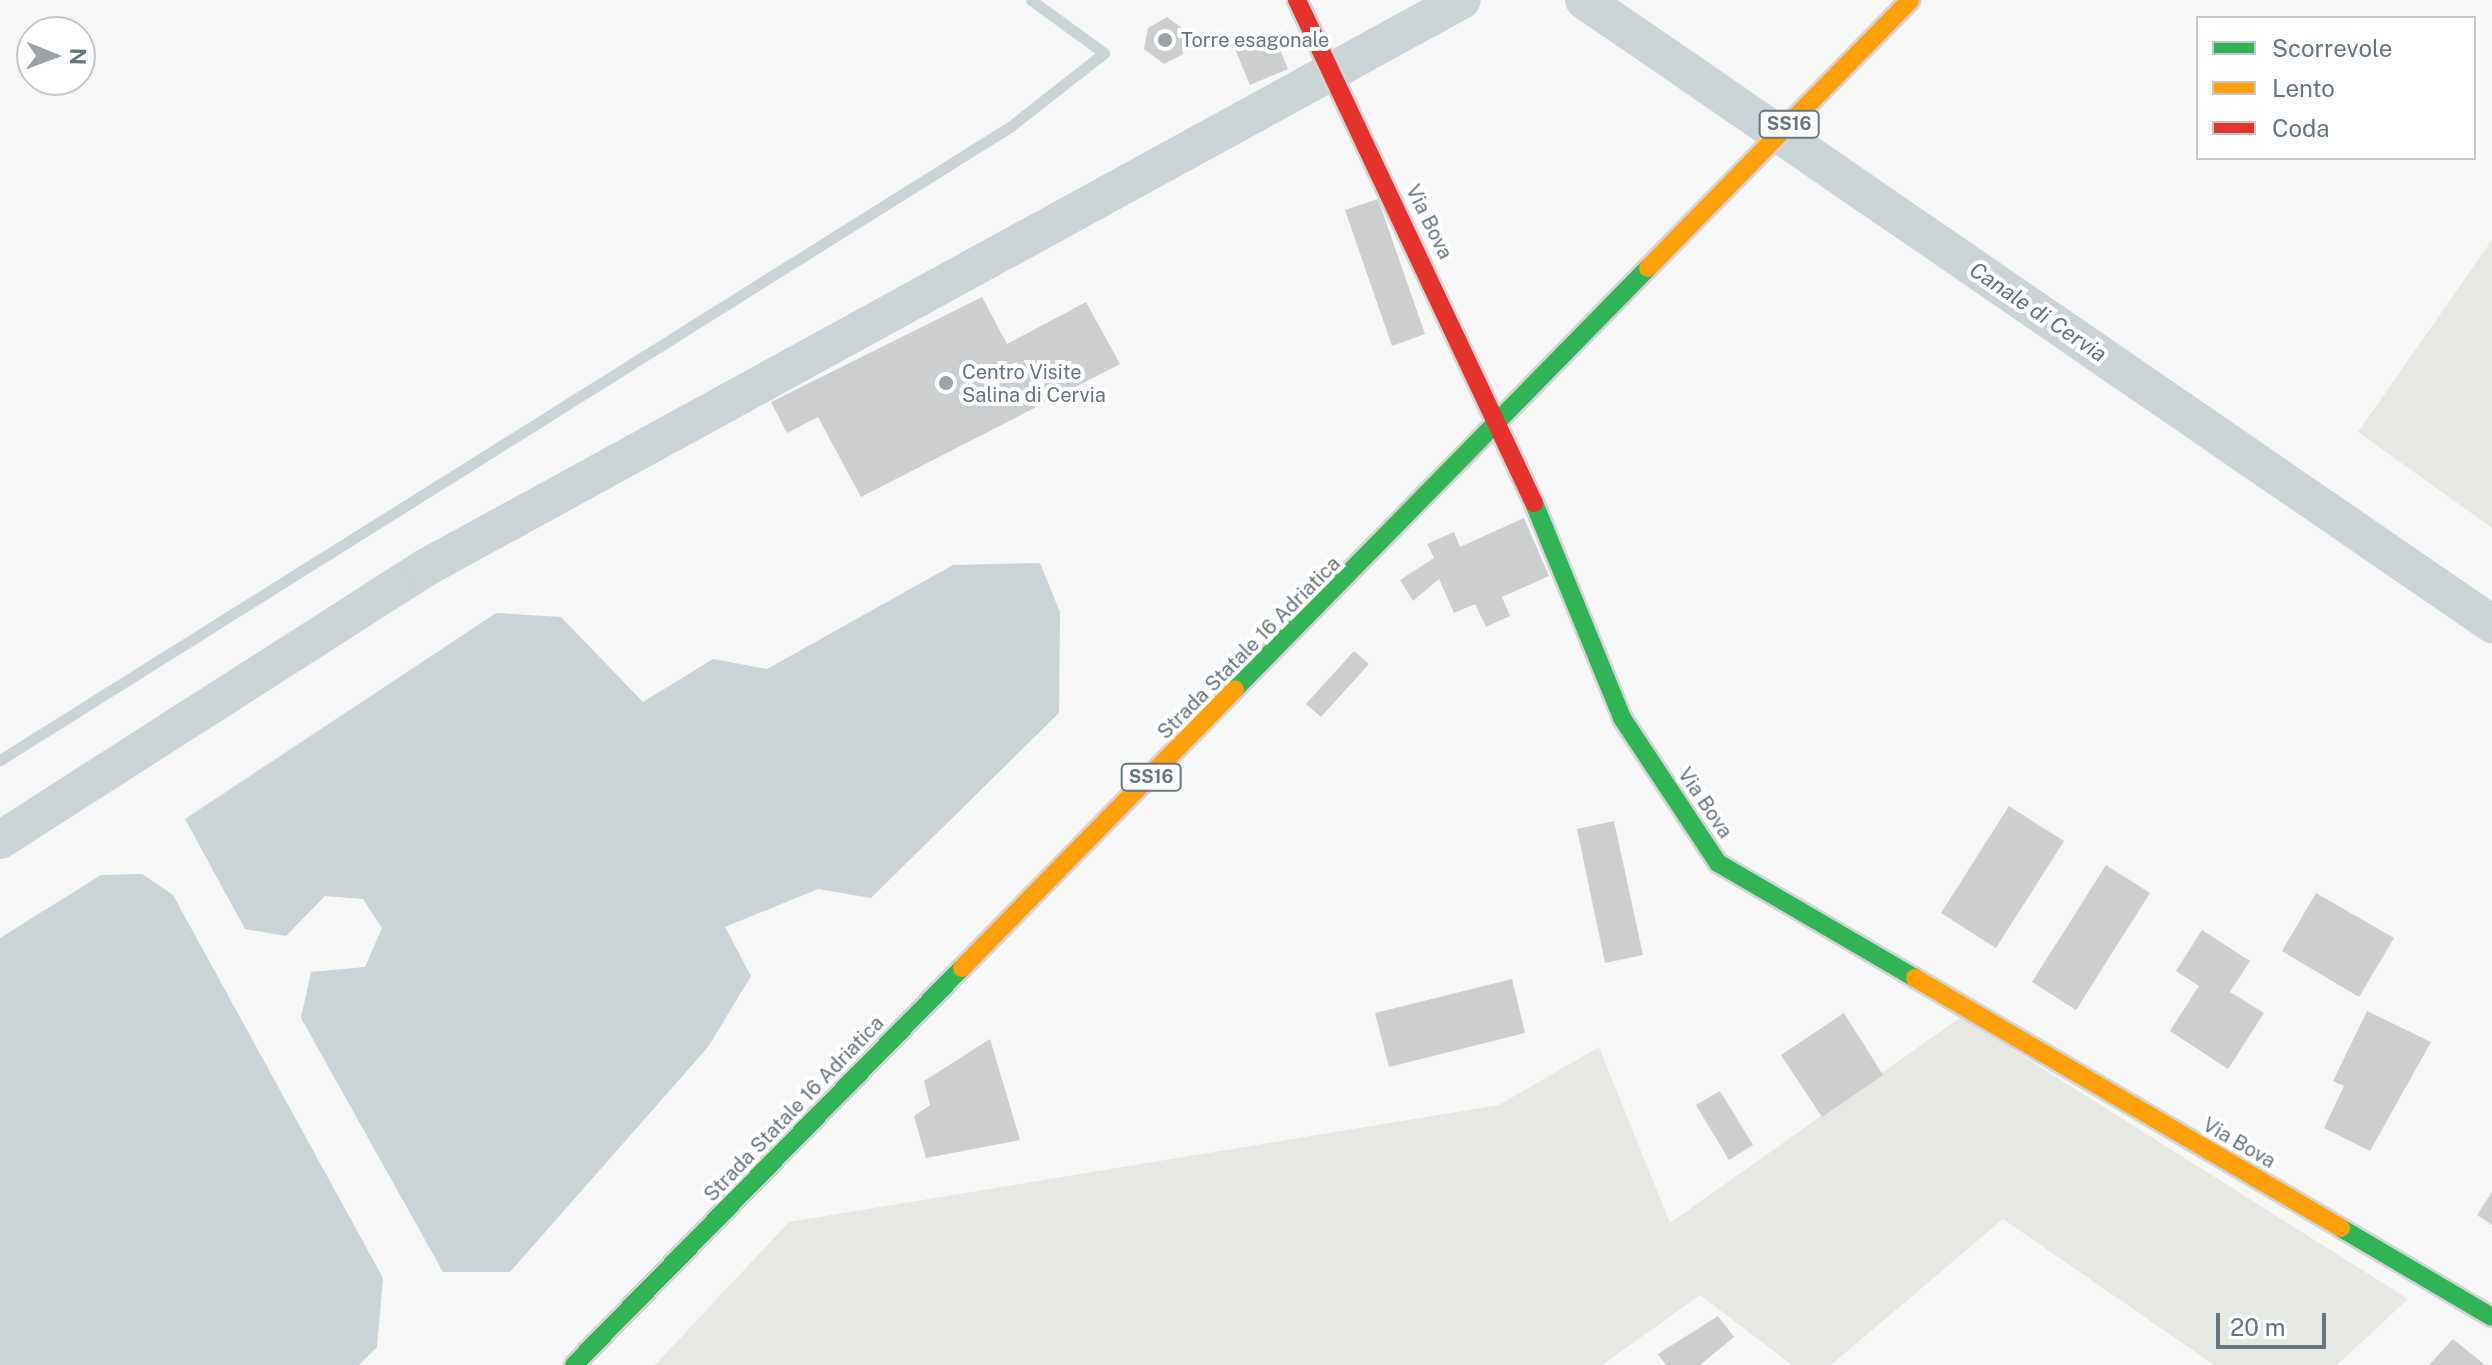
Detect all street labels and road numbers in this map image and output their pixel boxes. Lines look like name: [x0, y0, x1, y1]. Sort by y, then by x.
road number: SS16: [1757, 110, 1821, 138]
street label: Via Bova: [1401, 181, 1457, 263]
street label: Strada Statale 16 Adriatica: [1153, 552, 1345, 744]
road number: SS16: [1119, 763, 1183, 791]
street label: Via Bova: [1673, 763, 1737, 843]
street label: Strada Statale 16 Adriatica: [699, 1011, 889, 1207]
street label: Via Bova: [2198, 1113, 2280, 1173]

